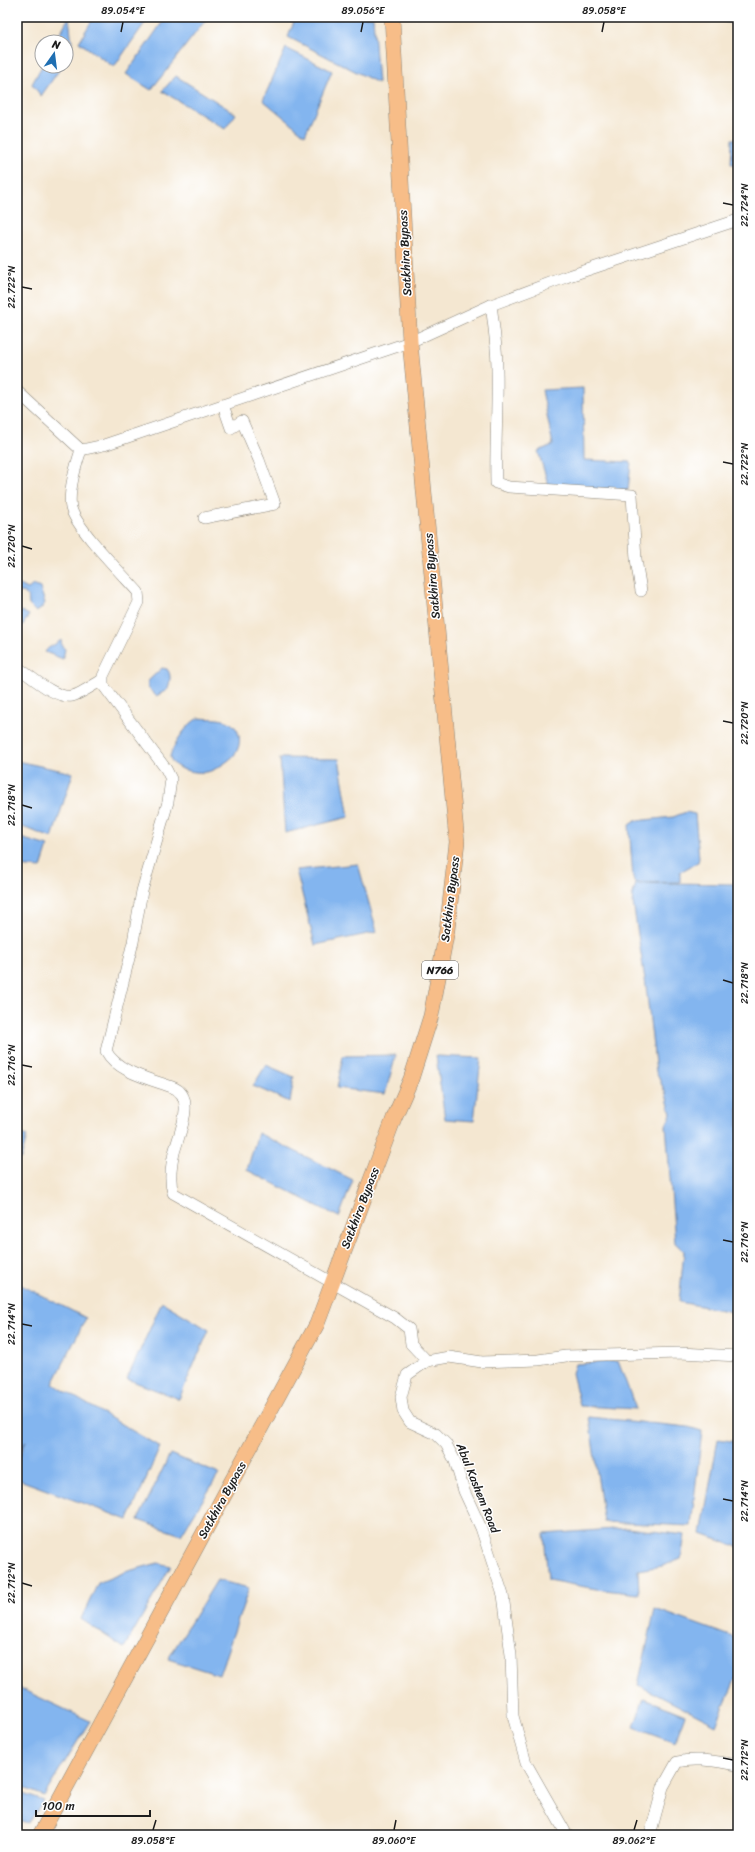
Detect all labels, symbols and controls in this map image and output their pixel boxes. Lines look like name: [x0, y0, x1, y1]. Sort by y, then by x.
text: 89.054°E: [101, 2, 146, 20]
text: 89.056°E: [341, 2, 386, 20]
text: 89.058°E: [582, 2, 627, 20]
north arrow: [34, 34, 74, 74]
text: N: [49, 34, 63, 55]
text: 22.724°N: [736, 183, 754, 227]
street label: Satkhira Bypass: [392, 209, 418, 297]
text: 22.722°N: [3, 265, 21, 309]
text: 22.722°N: [736, 442, 754, 486]
text: 22.720°N: [3, 524, 21, 568]
street label: Satkhira Bypass: [417, 532, 447, 620]
text: 22.720°N: [736, 701, 754, 745]
text: 22.718°N: [3, 784, 21, 826]
street label: Satkhira Bypass: [434, 854, 466, 943]
road number: N766: [422, 961, 458, 979]
text: 22.718°N: [736, 962, 754, 1004]
text: 22.716°N: [3, 1044, 21, 1086]
street label: Satkhira Bypass: [334, 1163, 386, 1252]
text: 22.716°N: [736, 1221, 754, 1263]
text: 22.714°N: [3, 1303, 21, 1345]
street label: Abul Kashem Road: [449, 1439, 506, 1537]
street label: Satkhira Bypass: [192, 1457, 253, 1543]
text: 22.714°N: [736, 1480, 754, 1522]
text: 22.712°N: [3, 1562, 21, 1604]
text: 22.712°N: [736, 1739, 754, 1781]
scale bar: [36, 1792, 150, 1818]
text: 100 m: [42, 1795, 75, 1817]
text: 89.058°E: [131, 1832, 176, 1850]
text: 89.060°E: [372, 1832, 417, 1850]
text: 89.062°E: [613, 1832, 657, 1850]

